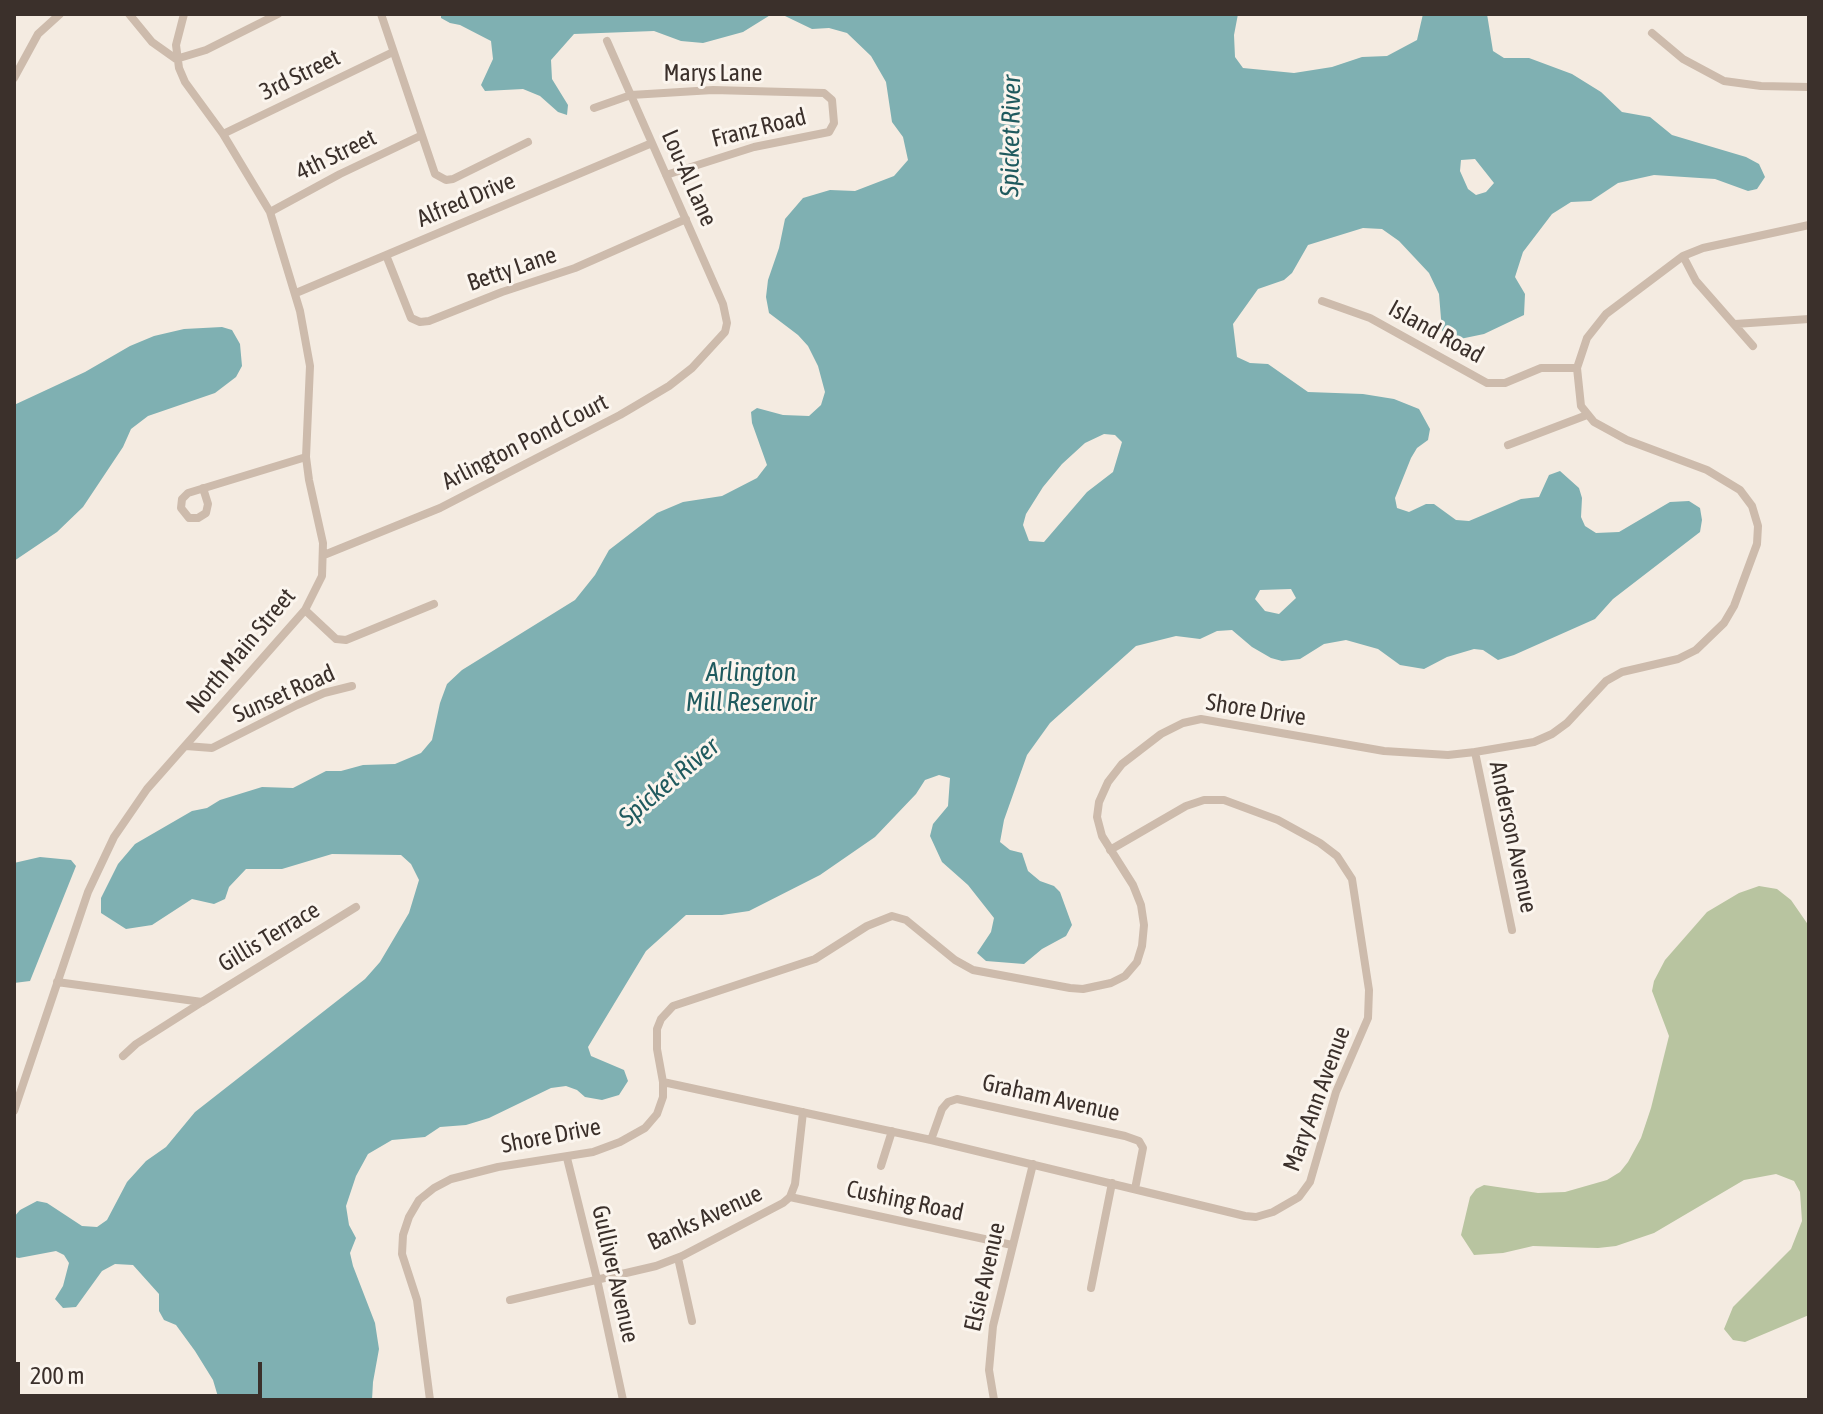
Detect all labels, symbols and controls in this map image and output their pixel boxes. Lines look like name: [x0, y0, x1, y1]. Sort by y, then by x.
street label: 3rd Street: [255, 43, 345, 107]
street label: Marys Lane: [664, 59, 762, 87]
water label: Spicket River: [994, 75, 1028, 197]
street label: Franz Road: [709, 102, 809, 154]
street label: 4th Street: [291, 123, 381, 187]
street label: Lou-Al Lane: [655, 125, 723, 231]
street label: Alfred Drive: [413, 166, 519, 234]
street label: Betty Lane: [464, 240, 560, 298]
street label: Island Road: [1383, 294, 1489, 370]
street label: Arlington Pond Court: [437, 388, 613, 496]
street label: North Main Street: [180, 583, 302, 719]
water label: Arlington Mill Reservoir: [686, 657, 816, 718]
street label: Sunset Road: [228, 659, 340, 729]
street label: Shore Drive: [1204, 688, 1308, 732]
water label: Spicket River: [612, 731, 726, 833]
street label: Anderson Avenue: [1483, 759, 1543, 915]
street label: Gillis Terrace: [213, 896, 325, 978]
street label: Mary Ann Avenue: [1277, 1023, 1357, 1175]
street label: Graham Avenue: [979, 1068, 1123, 1128]
street label: Shore Drive: [499, 1112, 603, 1160]
street label: Cushing Road: [844, 1175, 966, 1227]
street label: Banks Avenue: [643, 1179, 767, 1257]
street label: Gulliver Avenue: [585, 1203, 645, 1345]
street label: Elsie Avenue: [958, 1220, 1012, 1334]
scale bar: [20, 1346, 266, 1396]
text: 200 m: [30, 1362, 84, 1389]

